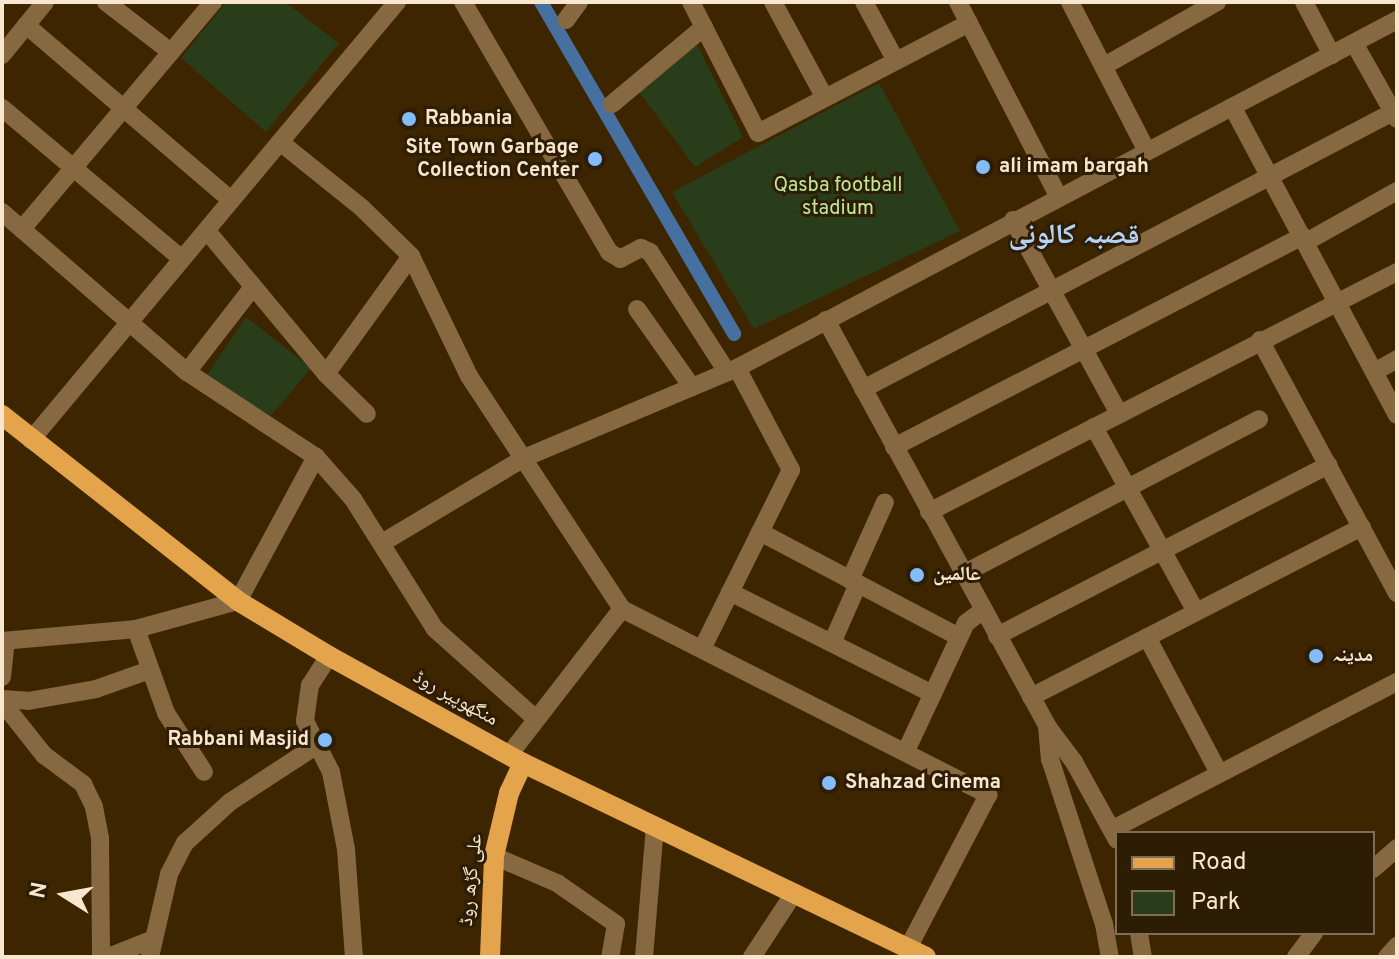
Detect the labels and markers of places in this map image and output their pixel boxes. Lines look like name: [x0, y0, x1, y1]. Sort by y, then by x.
place label: Rabbania: [425, 107, 512, 131]
marker: Rabbania: [400, 110, 418, 128]
place label: Site Town Garbage Collection Center: [405, 136, 579, 183]
marker: Site Town Garbage Collection Center: [586, 150, 604, 168]
place label: ali imam bargah: [999, 155, 1149, 179]
marker: ali imam bargah: [974, 158, 992, 176]
place label: عالمین: [933, 563, 981, 587]
marker: عالمین: [908, 566, 926, 584]
place label: مدینہ: [1332, 644, 1373, 668]
marker: مدینہ: [1307, 647, 1325, 665]
place label: Rabbani Masjid: [168, 728, 309, 752]
marker: Rabbani Masjid: [316, 731, 334, 749]
place label: Shahzad Cinema: [845, 771, 1001, 795]
marker: Shahzad Cinema: [820, 774, 838, 792]

